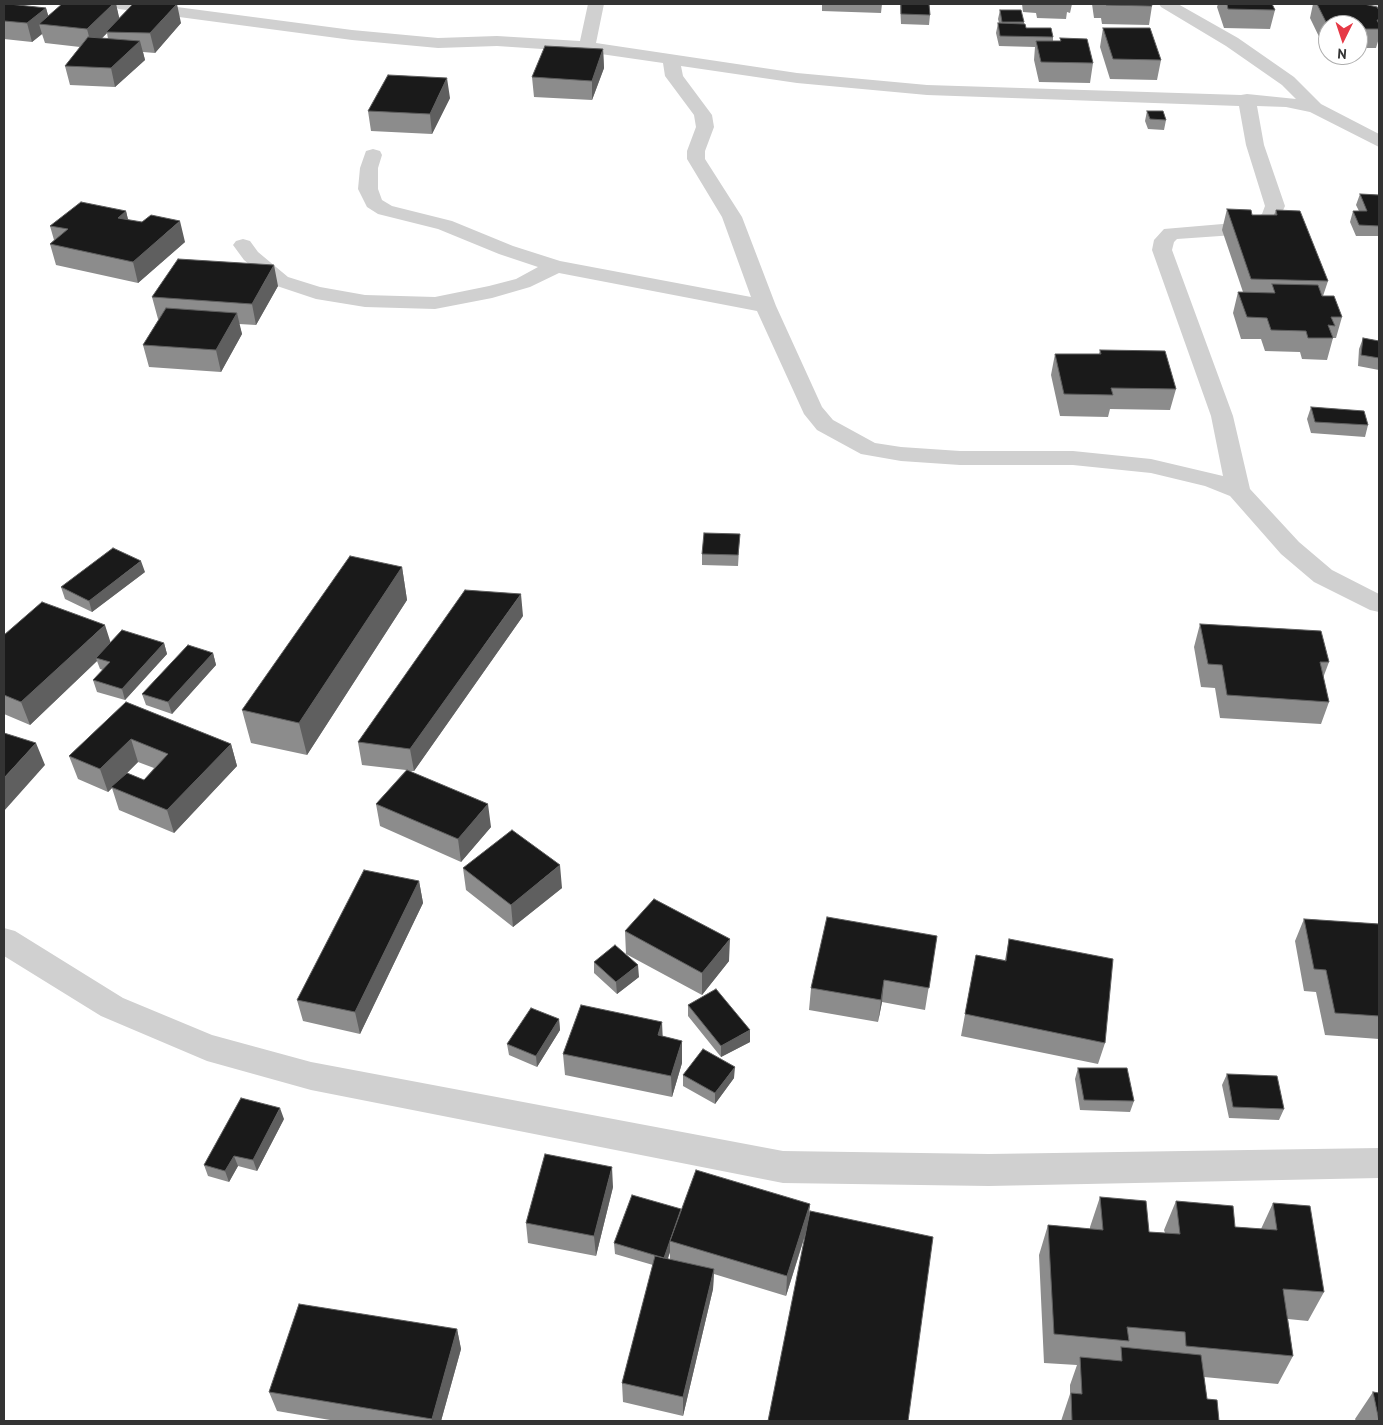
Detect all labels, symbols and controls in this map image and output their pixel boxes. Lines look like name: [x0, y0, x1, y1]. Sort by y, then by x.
north arrow: [1318, 15, 1368, 65]
text: N: [1337, 45, 1347, 63]

